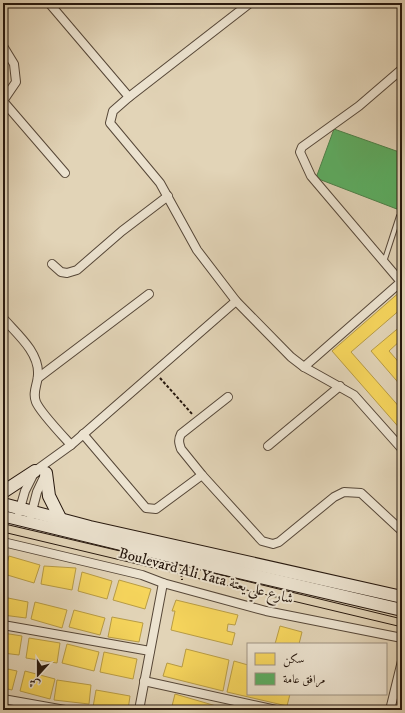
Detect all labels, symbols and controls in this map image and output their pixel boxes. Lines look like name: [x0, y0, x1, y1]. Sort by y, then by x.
street label: Boulevard Ali Yata شارع علي يعتة: [115, 543, 296, 612]
legend: [247, 643, 387, 695]
text: سكن: [283, 652, 304, 668]
north arrow: [18, 655, 58, 695]
text: مرافق عامة: [283, 672, 325, 688]
text: ش: [27, 675, 42, 692]

